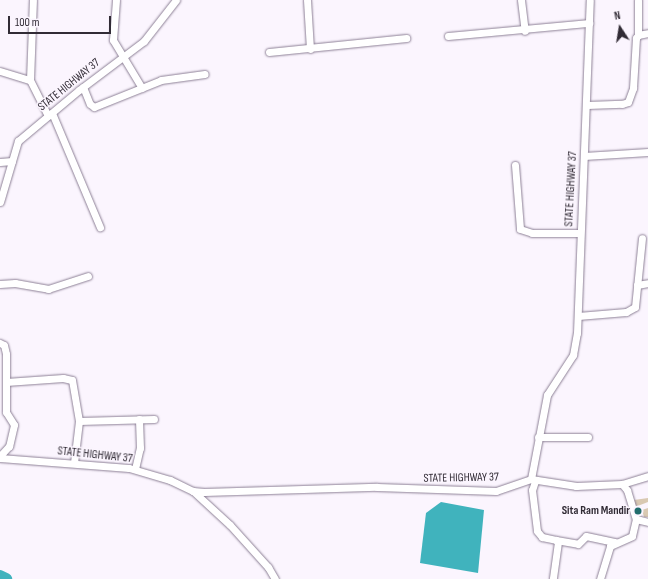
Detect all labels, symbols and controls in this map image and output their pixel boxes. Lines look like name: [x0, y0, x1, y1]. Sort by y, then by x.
scale bar: [10, 8, 113, 34]
north arrow: [600, 8, 640, 48]
text: N: [613, 9, 622, 23]
text: 100 m: [15, 15, 40, 30]
street label: STATE HIGHWAY 37: [35, 56, 103, 114]
street label: STATE HIGHWAY 37: [562, 151, 580, 227]
street label: STATE HIGHWAY 37: [57, 444, 133, 466]
street label: STATE HIGHWAY 37: [423, 470, 499, 486]
place label: Sita Ram Mandir: [562, 504, 630, 518]
marker: Sita Ram Mandir: [633, 506, 643, 516]

